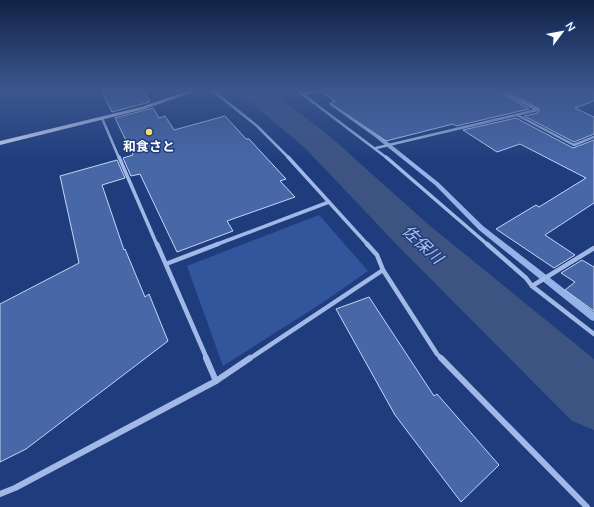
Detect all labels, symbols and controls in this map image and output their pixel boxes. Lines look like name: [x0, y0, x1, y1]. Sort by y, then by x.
north arrow: [542, 12, 582, 52]
text: N: [562, 19, 579, 34]
marker: 和食さと: [144, 127, 154, 137]
place label: 和食さと: [123, 138, 175, 154]
water label: 佐保川: [399, 220, 449, 269]

